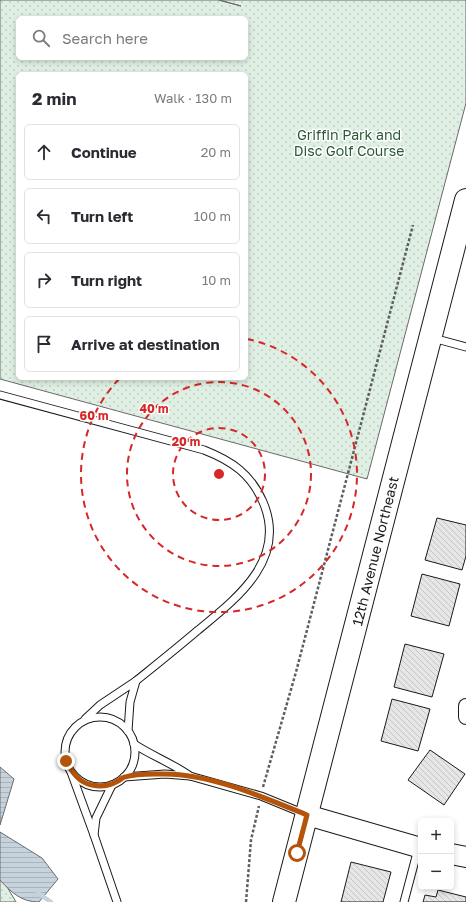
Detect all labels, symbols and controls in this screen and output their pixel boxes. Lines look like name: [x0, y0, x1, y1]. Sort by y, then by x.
search box: [16, 16, 248, 60]
icon: search: [30, 27, 52, 49]
text: Search here: [62, 29, 148, 47]
text: 2 min: [32, 88, 76, 109]
text: Walk · 130 m: [154, 90, 232, 106]
park label: Griffin Park and Disc Golf Course: [294, 126, 404, 159]
icon: ahead: [33, 141, 55, 163]
text: Continue: [71, 143, 137, 161]
text: 20 m: [201, 144, 231, 160]
icon: left: [33, 205, 55, 227]
text: Turn left: [71, 207, 133, 225]
text: 100 m: [194, 208, 231, 224]
icon: right: [33, 269, 55, 291]
text: Turn right: [71, 271, 142, 289]
text: 10 m: [202, 272, 231, 288]
icon: arrive: [33, 333, 55, 355]
text: Arrive at destination: [71, 335, 220, 353]
text: 40 m: [140, 401, 168, 416]
text: 60 m: [80, 408, 108, 423]
text: 20 m: [172, 434, 200, 449]
centre of rings: [212, 467, 226, 481]
street label: 12th Avenue Northeast: [348, 474, 402, 628]
route end: [57, 752, 75, 770]
map controls: [418, 818, 454, 890]
button: +: [418, 818, 454, 854]
route start: [288, 844, 306, 862]
button: −: [418, 854, 454, 890]

